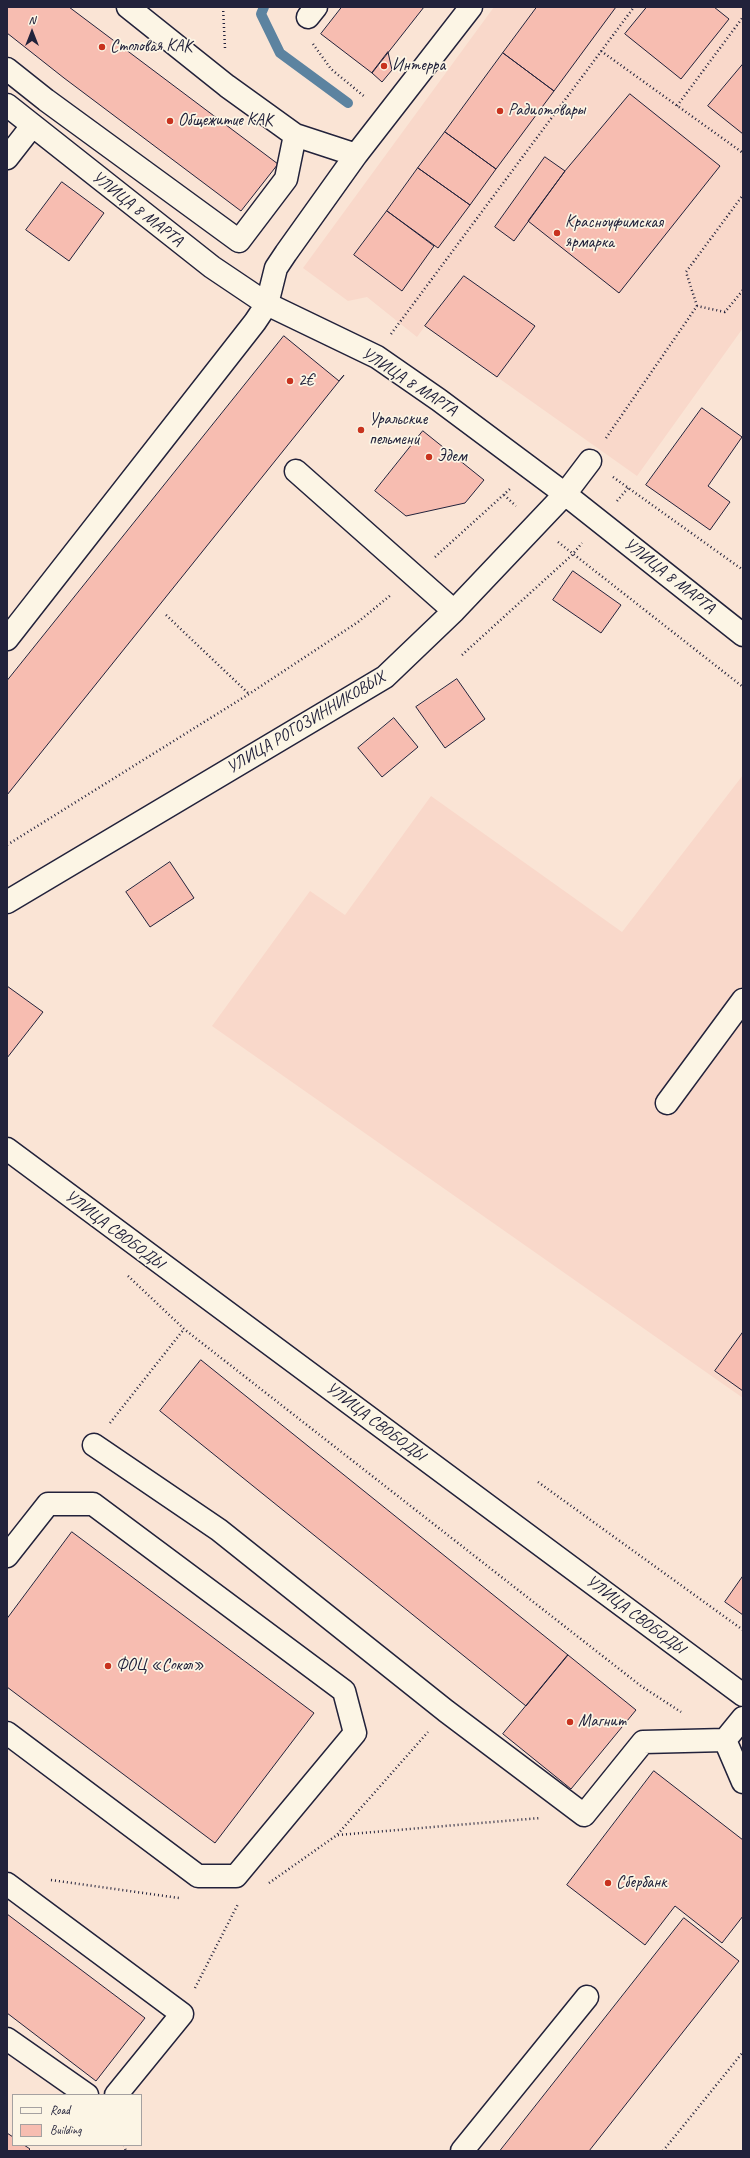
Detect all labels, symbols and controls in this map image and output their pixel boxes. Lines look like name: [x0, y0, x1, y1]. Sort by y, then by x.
north arrow: [12, 12, 52, 52]
text: N: [29, 13, 35, 27]
place label: Столовая КАК: [110, 37, 192, 57]
marker: Столовая КАК: [97, 42, 107, 52]
place label: Интерра: [392, 56, 445, 76]
marker: Интерра: [379, 61, 389, 71]
place label: Радиотовары: [508, 101, 585, 121]
marker: Радиотовары: [495, 106, 505, 116]
place label: Общежитие КАК: [178, 111, 272, 131]
marker: Общежитие КАК: [165, 116, 175, 126]
street label: УЛИЦА 8 МАРТА: [87, 167, 187, 251]
place label: Красноуфимская ярмарка: [565, 213, 663, 253]
marker: Красноуфимская ярмарка: [552, 228, 562, 238]
street label: УЛИЦА 8 МАРТА: [357, 343, 461, 421]
place label: 2€: [298, 371, 313, 391]
marker: 2€: [285, 376, 295, 386]
place label: Уральские пельмени: [369, 410, 427, 450]
marker: Уральские пельмени: [356, 425, 366, 435]
place label: Эдем: [437, 447, 467, 467]
marker: Эдем: [424, 452, 434, 462]
street label: УЛИЦА 8 МАРТА: [619, 534, 719, 618]
street label: УЛИЦА РОГОЗИННИКОВЫХ: [223, 668, 389, 778]
street label: УЛИЦА СВОБОДЫ: [60, 1186, 168, 1274]
street label: УЛИЦА СВОБОДЫ: [321, 1378, 429, 1466]
street label: УЛИЦА СВОБОДЫ: [581, 1571, 689, 1659]
place label: ФОЦ «Сокол»: [116, 1656, 204, 1676]
marker: ФОЦ «Сокол»: [103, 1661, 113, 1671]
place label: Магнит: [578, 1712, 626, 1732]
marker: Магнит: [565, 1717, 575, 1727]
place label: Сбербанк: [616, 1873, 666, 1893]
marker: Сбербанк: [603, 1878, 613, 1888]
legend: [12, 2094, 142, 2146]
text: Road: [50, 2102, 70, 2118]
text: Building: [50, 2122, 82, 2138]

